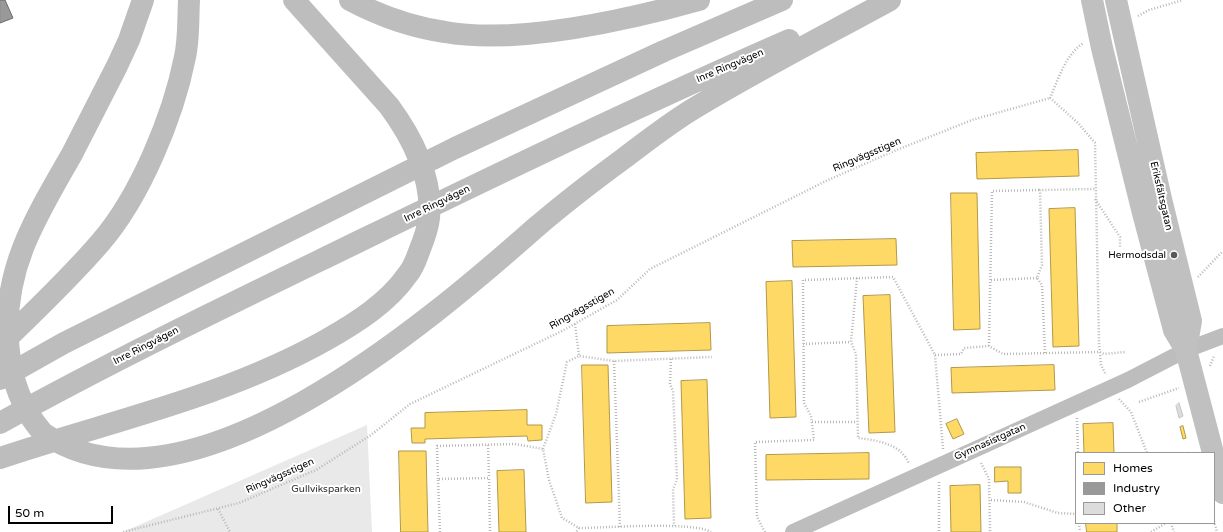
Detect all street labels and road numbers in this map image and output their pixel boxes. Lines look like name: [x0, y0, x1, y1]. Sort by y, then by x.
street label: Inre Ringvägen: [695, 46, 765, 86]
street label: Ringvägsstigen: [831, 135, 903, 175]
street label: Eriksfältsgatan: [1147, 160, 1175, 232]
street label: Inre Ringvägen: [402, 183, 472, 225]
street label: Ringvägsstigen: [547, 286, 617, 332]
street label: Inre Ringvägen: [111, 324, 181, 368]
street label: Gymnasistgatan: [952, 421, 1028, 463]
street label: Ringvägsstigen: [244, 456, 316, 496]

